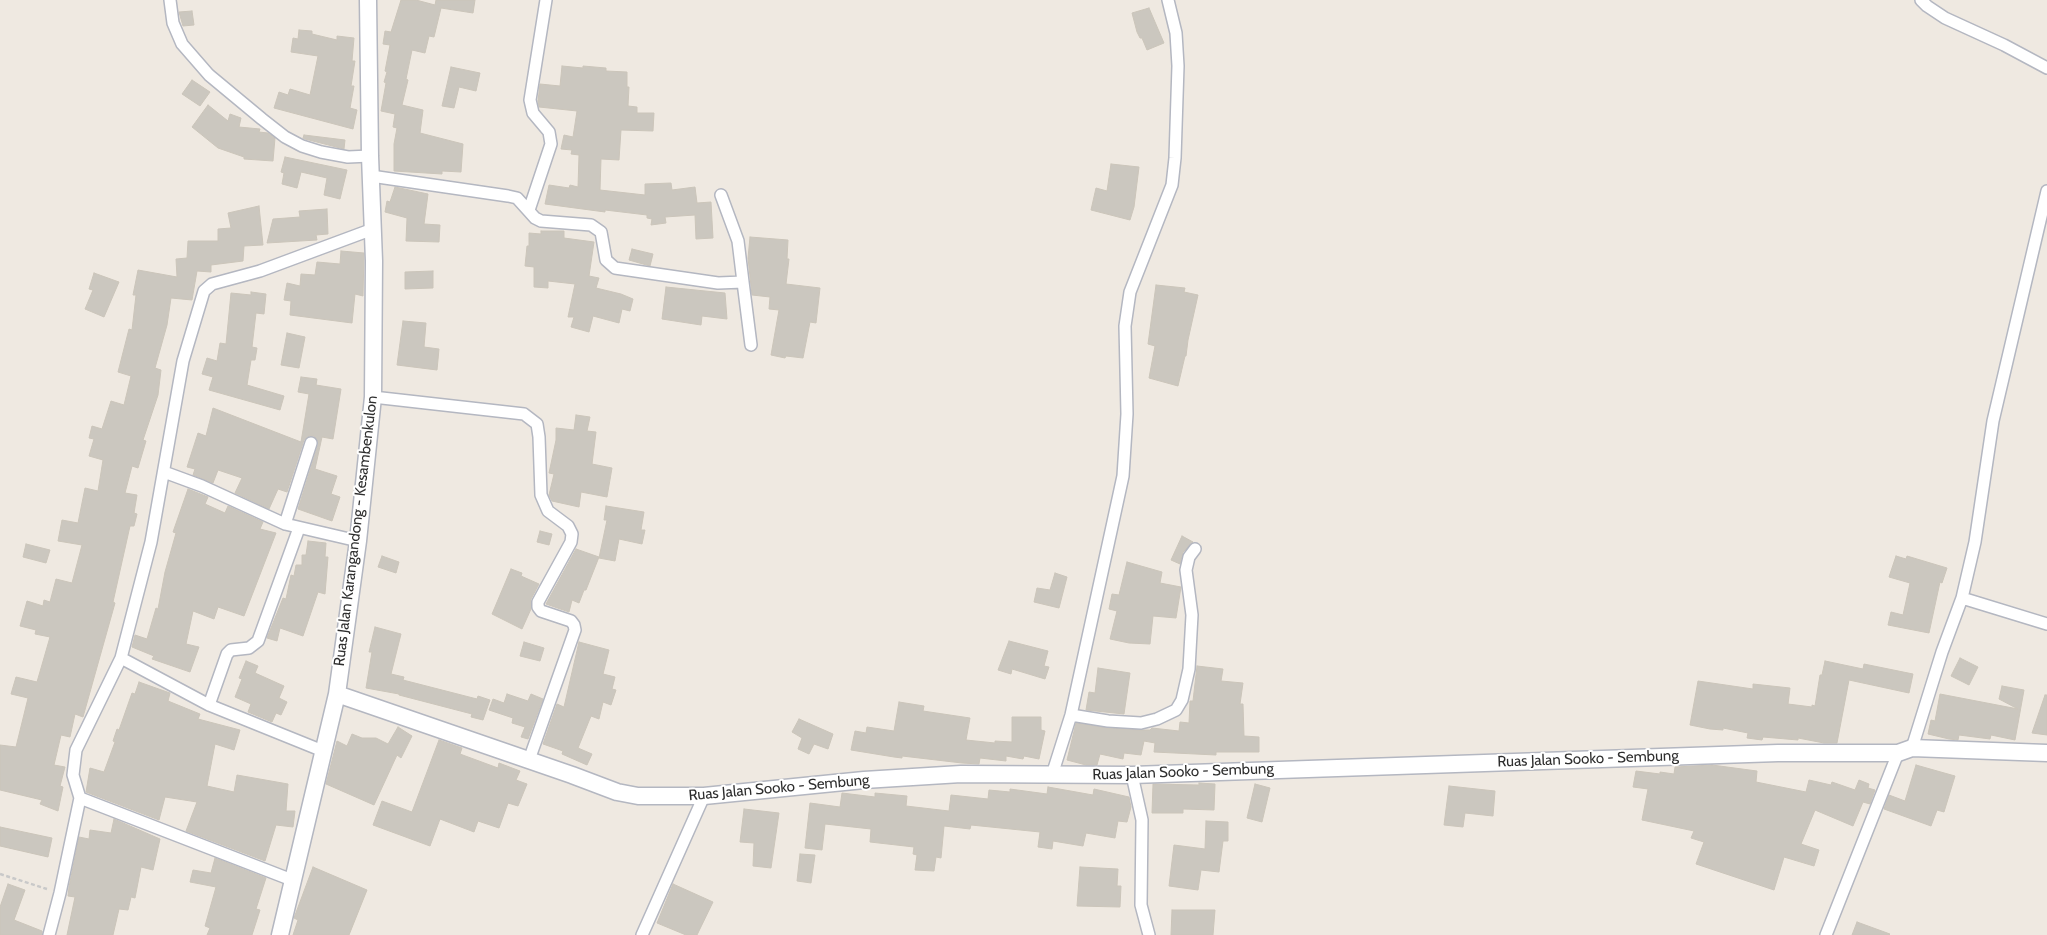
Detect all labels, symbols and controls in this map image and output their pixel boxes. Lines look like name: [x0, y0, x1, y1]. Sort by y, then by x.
street label: Ruas Jalan Karangandong - Kesambenkulon: [330, 395, 382, 667]
street label: Ruas Jalan Sooko - Sembung: [1497, 747, 1679, 771]
street label: Ruas Jalan Sooko - Sembung: [1092, 760, 1274, 784]
street label: Ruas Jalan Sooko - Sembung: [688, 771, 870, 805]

